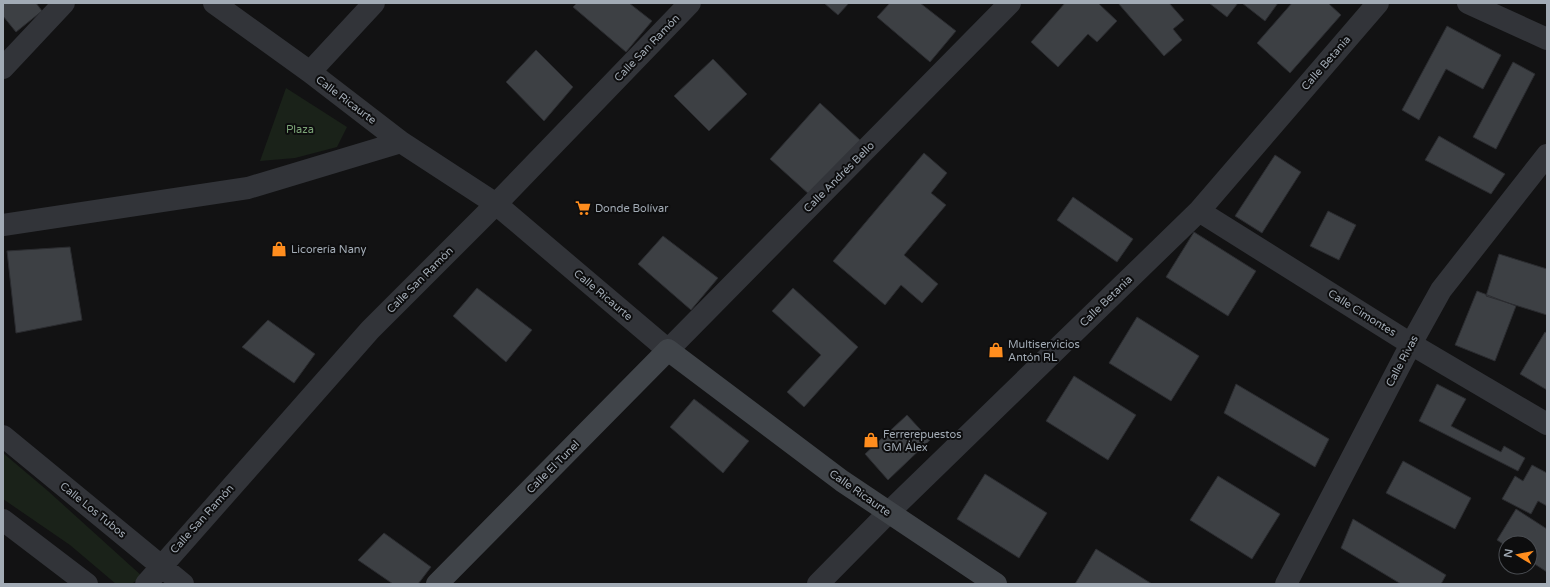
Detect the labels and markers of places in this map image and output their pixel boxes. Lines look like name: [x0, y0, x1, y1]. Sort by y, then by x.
supermarket icon: Donde Bolívar: [574, 199, 592, 217]
place label: Donde Bolívar: [595, 202, 669, 215]
shop icon: Licorería Nany: [270, 240, 288, 258]
place label: Licorería Nany: [291, 243, 366, 256]
place label: Multiservicios Antón RL: [1008, 338, 1080, 364]
shop icon: Multiservicios Antón RL: [987, 341, 1005, 359]
place label: Ferrerepuestos GM Álex: [883, 428, 961, 454]
shop icon: Ferrerepuestos GM Álex: [862, 431, 880, 449]

